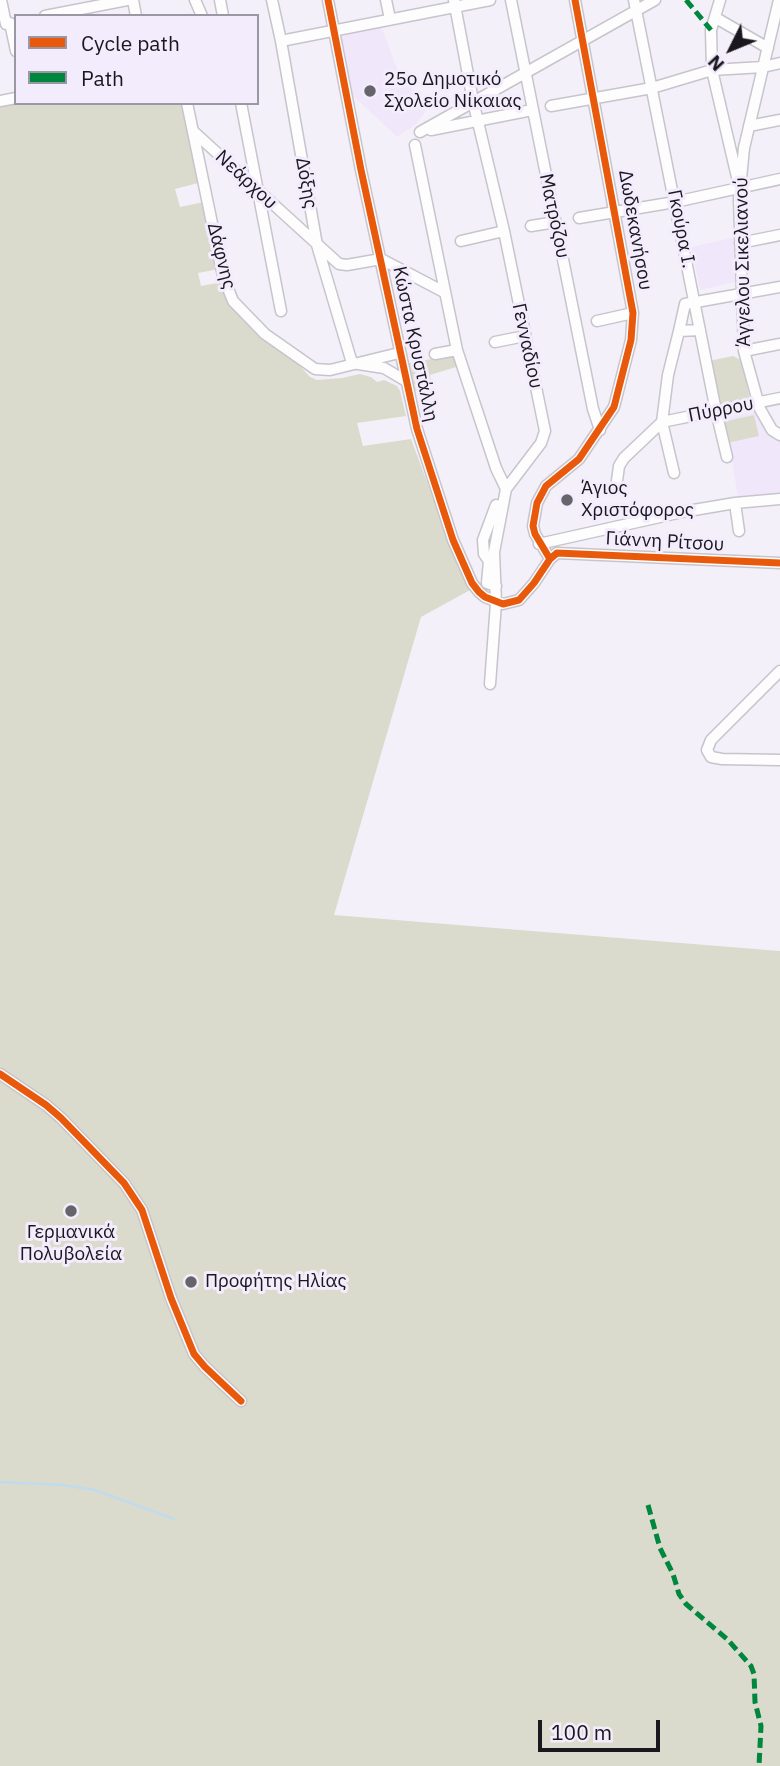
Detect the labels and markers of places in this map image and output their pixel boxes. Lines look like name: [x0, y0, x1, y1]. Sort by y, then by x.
place label: 25o Δημοτικό Σχολείο Νίκαιας: [384, 69, 522, 113]
marker: 25o Δημοτικό Σχολείο Νίκαιας: [362, 83, 378, 99]
place label: Άγιος Χριστόφορος: [581, 478, 694, 522]
marker: Άγιος Χριστόφορος: [559, 492, 575, 508]
marker: Γερμανικά Πολυβολεία: [63, 1203, 79, 1219]
place label: Γερμανικά Πολυβολεία: [20, 1222, 122, 1266]
place label: Προφήτης Ηλίας: [205, 1271, 347, 1293]
marker: Προφήτης Ηλίας: [183, 1274, 199, 1290]

